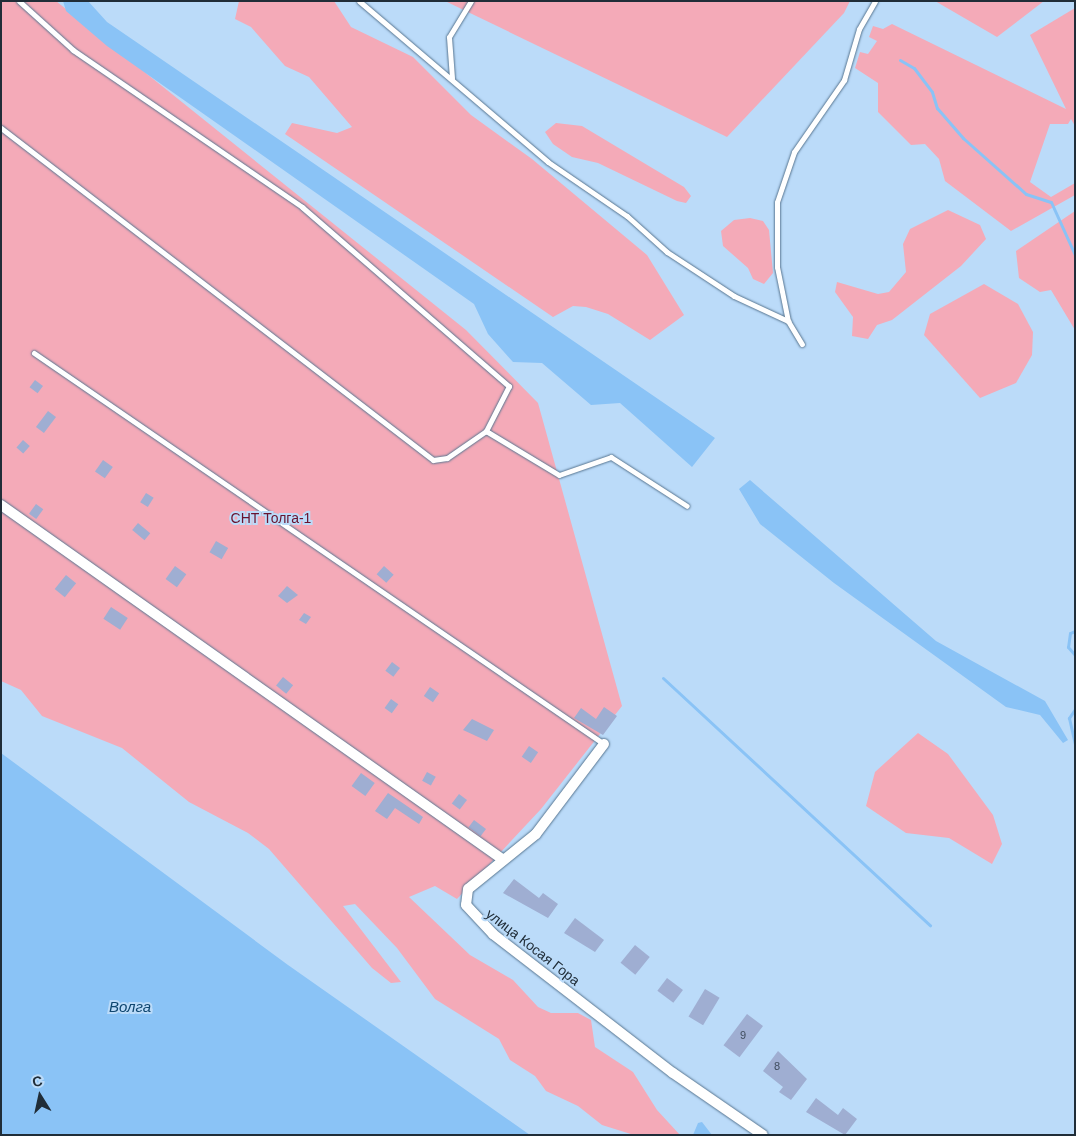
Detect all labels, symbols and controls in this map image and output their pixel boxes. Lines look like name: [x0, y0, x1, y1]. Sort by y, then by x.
park label: СНТ Толга-1: [231, 510, 311, 526]
street label: улица Косая Гора: [483, 905, 583, 989]
water label: Волга: [109, 998, 151, 1016]
house number: 9: [740, 1028, 746, 1042]
house number: 8: [774, 1059, 780, 1073]
north arrow: [15, 1071, 65, 1121]
text: С: [31, 1072, 44, 1090]

